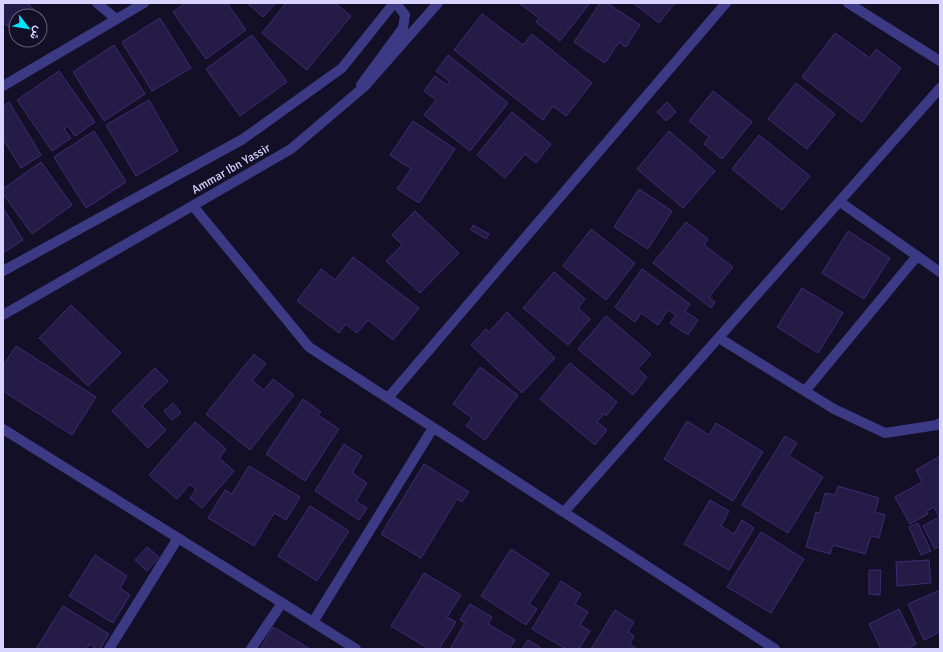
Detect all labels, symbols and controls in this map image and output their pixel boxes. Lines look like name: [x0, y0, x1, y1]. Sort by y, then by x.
north arrow: [8, 8, 48, 48]
text: ش: [27, 24, 45, 42]
street label: Ammar Ibn Yassir: [189, 140, 274, 198]

